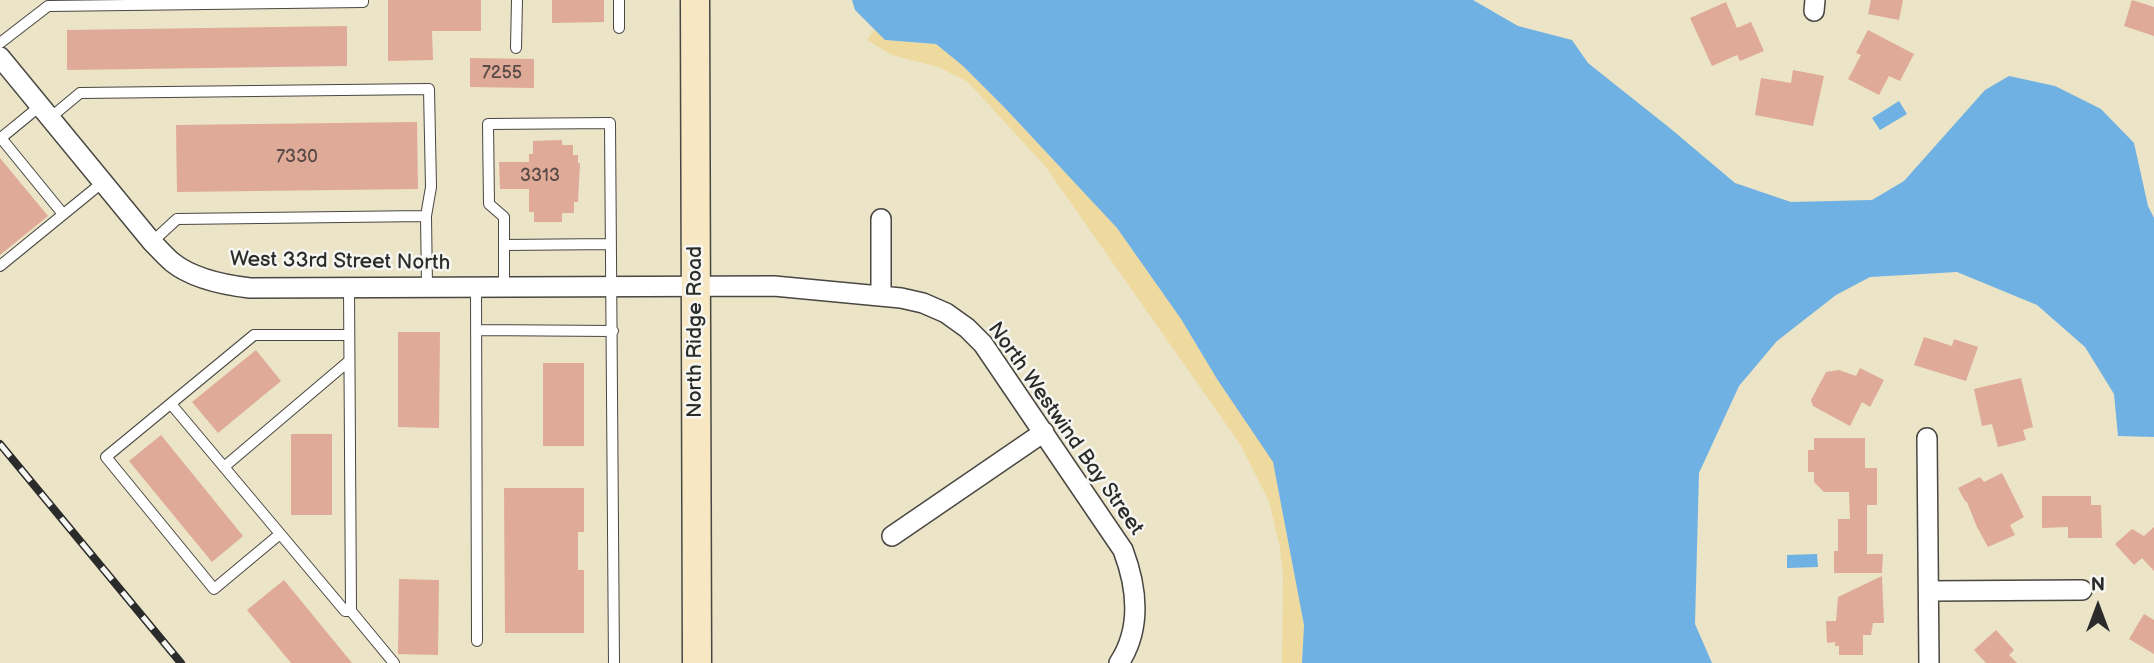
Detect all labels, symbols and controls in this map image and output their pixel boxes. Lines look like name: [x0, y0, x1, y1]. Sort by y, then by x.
house number: 7255: [482, 62, 522, 84]
house number: 7330: [276, 146, 318, 168]
house number: 3313: [520, 165, 560, 187]
street label: North Ridge Road: [683, 246, 709, 418]
street label: West 33rd Street North: [230, 247, 450, 277]
street label: North Westwind Bay Street: [982, 318, 1148, 540]
north arrow: [2063, 572, 2133, 642]
text: N: [2091, 574, 2105, 597]

